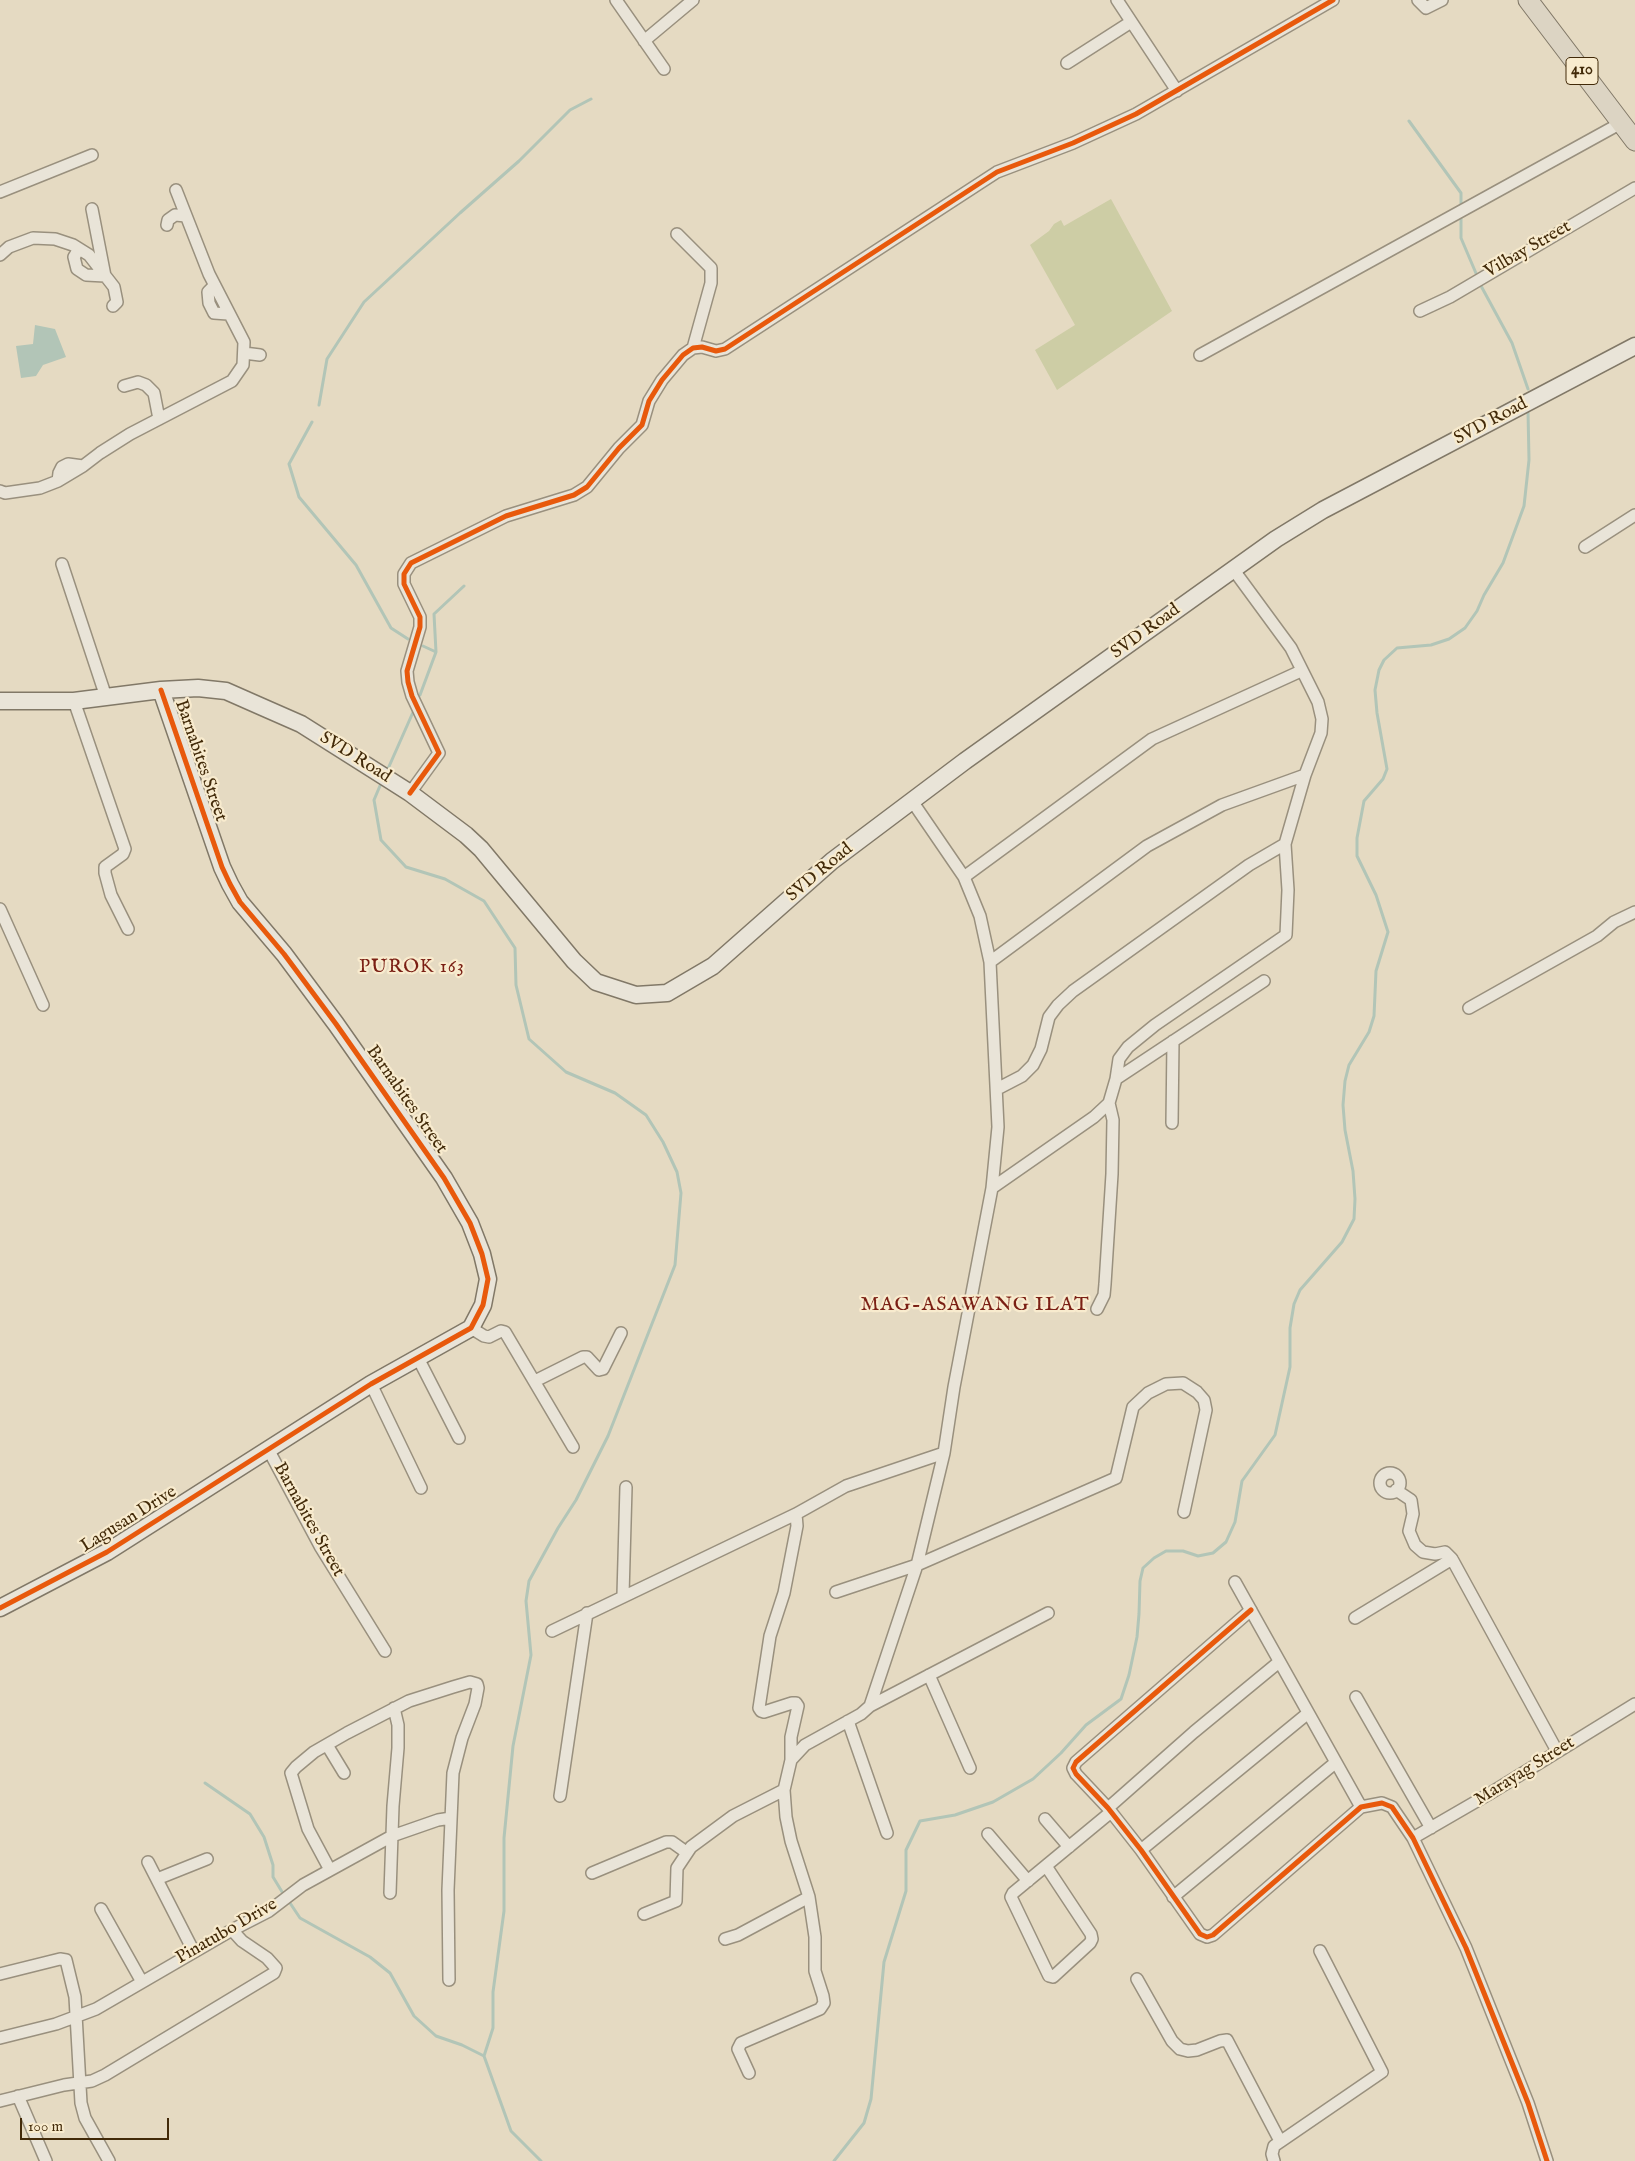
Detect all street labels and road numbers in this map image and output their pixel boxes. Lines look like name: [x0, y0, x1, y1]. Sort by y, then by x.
road number: 410: [1566, 58, 1598, 84]
street label: Vilbay Street: [1481, 217, 1575, 283]
street label: SVD Road: [1451, 394, 1531, 450]
street label: SVD Road: [1107, 600, 1185, 664]
street label: Barnabites Street: [169, 697, 231, 825]
street label: SVD Road: [315, 728, 395, 788]
street label: SVD Road: [782, 839, 858, 907]
street label: Barnabites Street: [361, 1042, 451, 1158]
street label: Barnabites Street: [268, 1459, 348, 1581]
street label: Lagusan Drive: [77, 1482, 181, 1558]
street label: Marayag Street: [1471, 1733, 1579, 1811]
street label: Pinatubo Drive: [173, 1894, 281, 1970]

